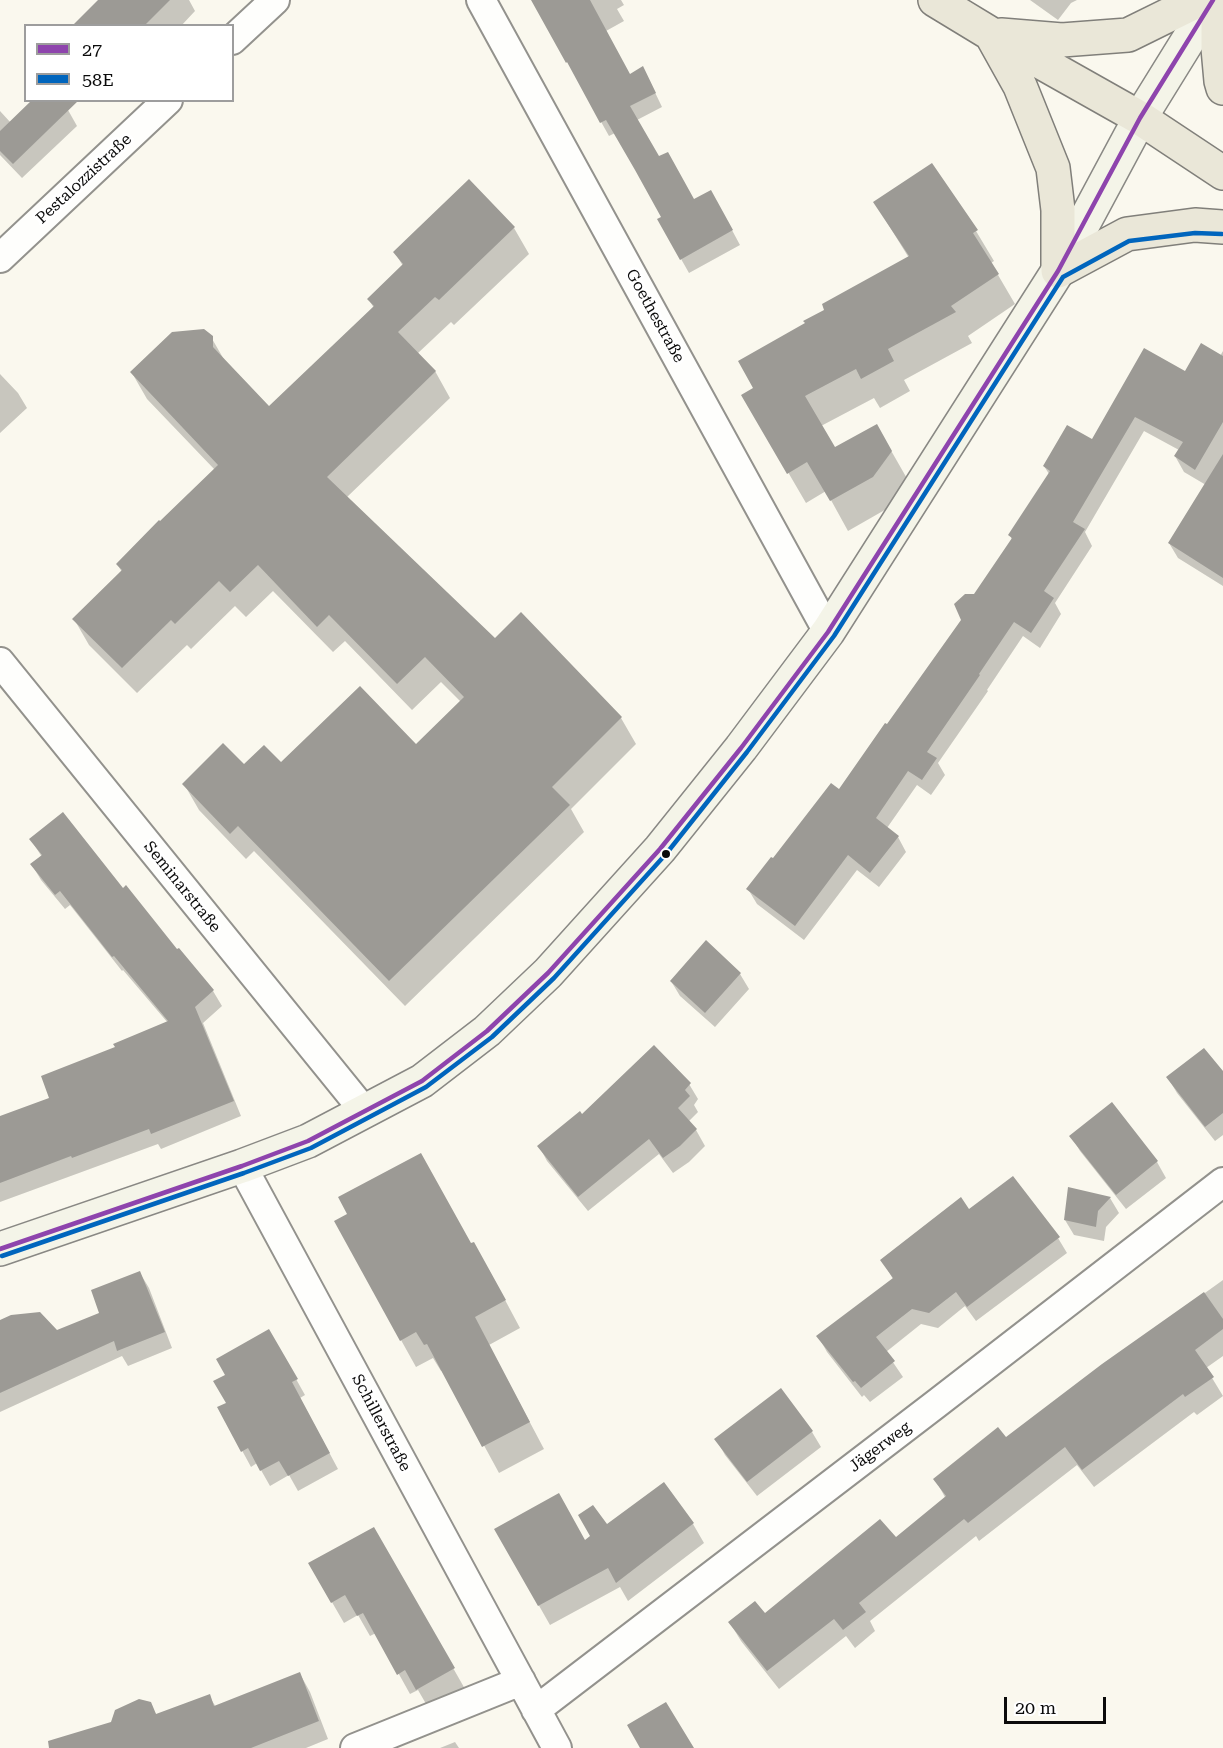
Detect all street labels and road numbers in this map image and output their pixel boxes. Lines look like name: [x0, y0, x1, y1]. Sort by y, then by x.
street label: Pestalozzistraße: [32, 130, 136, 228]
street label: Goethestraße: [621, 266, 689, 366]
street label: Seminarstraße: [139, 838, 225, 936]
street label: Schillerstraße: [347, 1371, 415, 1475]
street label: Jägerweg: [845, 1418, 915, 1476]

